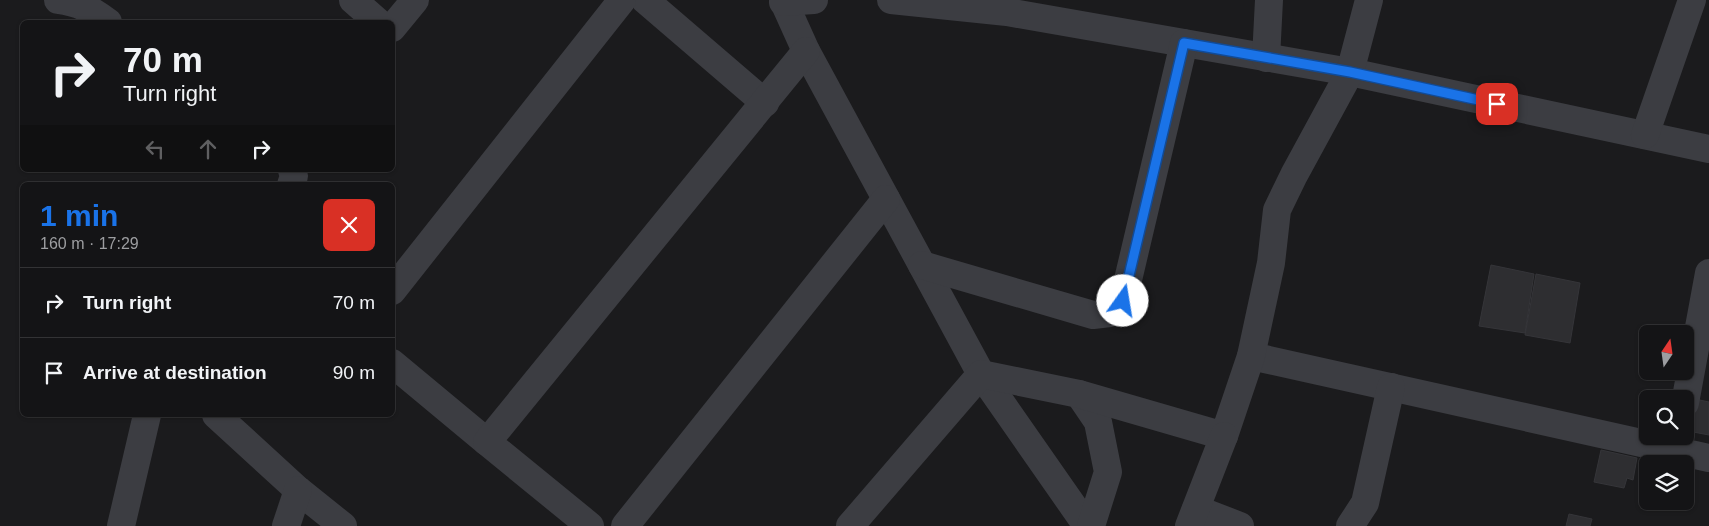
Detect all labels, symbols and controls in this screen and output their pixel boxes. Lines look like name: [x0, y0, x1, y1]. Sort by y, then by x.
icon: right: [40, 40, 105, 105]
text: 70 m: [123, 40, 203, 79]
text: Turn right: [123, 81, 216, 106]
pin: [1476, 83, 1518, 125]
icon: arrive: [1483, 90, 1511, 118]
icon: left: [141, 135, 169, 163]
icon: ahead: [194, 135, 222, 163]
icon: right: [247, 135, 275, 163]
text: 1 min: [40, 199, 118, 232]
button: close: [323, 199, 375, 251]
text: 160 m · 17:29: [40, 235, 139, 252]
position arrow: [1096, 274, 1148, 326]
icon: right: [40, 289, 68, 317]
text: Turn right: [83, 292, 171, 313]
text: 70 m: [333, 292, 375, 313]
north arrow: [1639, 325, 1694, 380]
map controls: [1639, 325, 1694, 510]
icon: arrive: [40, 359, 68, 387]
text: Arrive at destination: [83, 362, 267, 383]
text: 90 m: [333, 362, 375, 383]
button: search: [1639, 390, 1694, 445]
button: layers: [1639, 455, 1694, 510]

